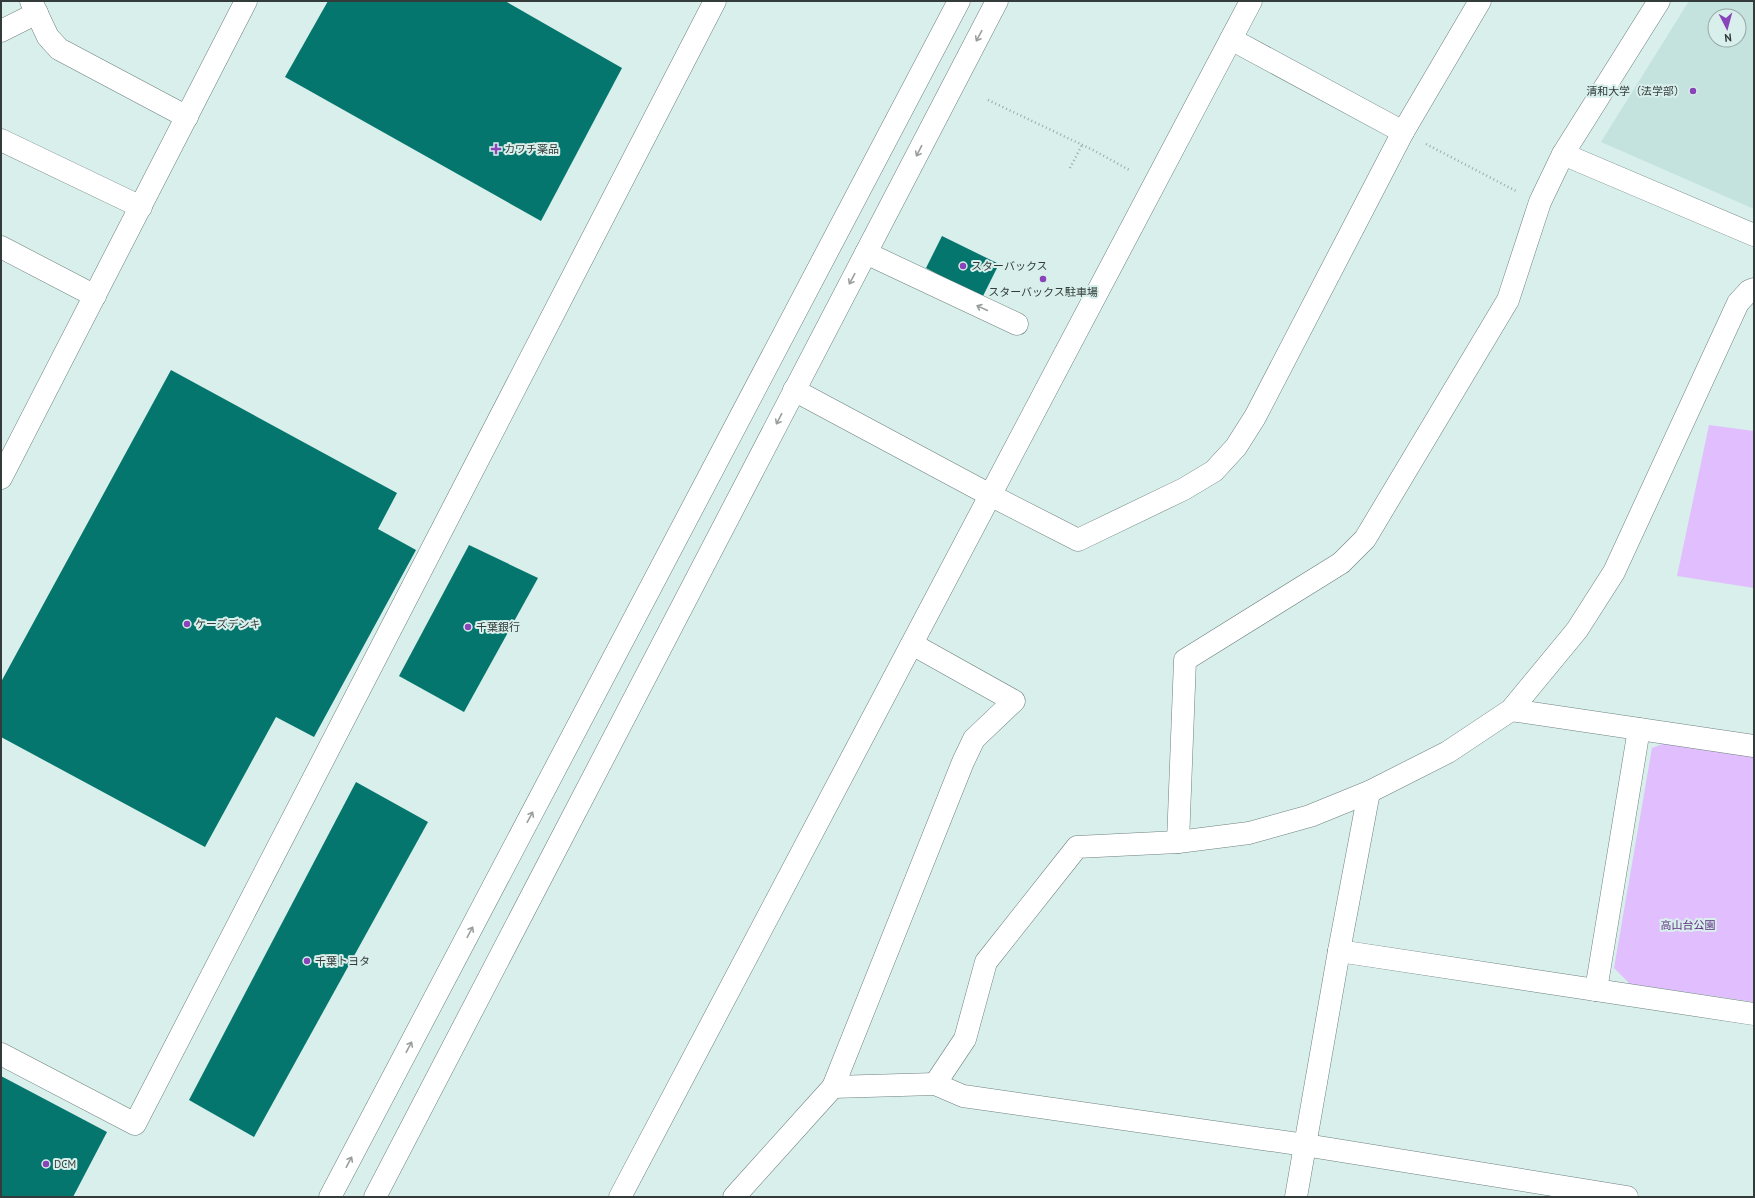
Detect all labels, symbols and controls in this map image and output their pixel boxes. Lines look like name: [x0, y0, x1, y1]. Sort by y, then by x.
north arrow: [1707, 8, 1747, 48]
one-way arrow: [974, 29, 982, 41]
text: N: [1724, 31, 1732, 45]
place label: 清和大学（法学部）: [1586, 84, 1685, 98]
marker: 清和大学（法学部）: [1688, 86, 1698, 96]
place label: カワチ薬品: [504, 142, 559, 156]
marker: カワチ薬品: [491, 144, 501, 154]
one-way arrow: [914, 145, 922, 157]
place label: スターバックス: [971, 259, 1048, 273]
marker: スターバックス: [958, 261, 968, 271]
one-way arrow: [848, 273, 856, 285]
marker: スターバックス駐車場: [1038, 274, 1048, 284]
place label: スターバックス駐車場: [988, 285, 1098, 299]
one-way arrow: [976, 304, 988, 311]
one-way arrow: [775, 413, 782, 425]
place label: ケーズデンキ: [195, 617, 260, 631]
marker: ケーズデンキ: [182, 619, 192, 629]
place label: 千葉銀行: [476, 620, 520, 634]
marker: 千葉銀行: [463, 622, 473, 632]
one-way arrow: [527, 811, 534, 823]
park label: 高山台公園: [1661, 918, 1716, 932]
one-way arrow: [466, 927, 474, 939]
place label: 千葉トヨタ: [315, 954, 370, 968]
marker: 千葉トヨタ: [302, 956, 312, 966]
one-way arrow: [406, 1042, 413, 1054]
place label: DCM: [54, 1157, 76, 1171]
one-way arrow: [345, 1157, 353, 1169]
marker: DCM: [41, 1159, 51, 1169]

